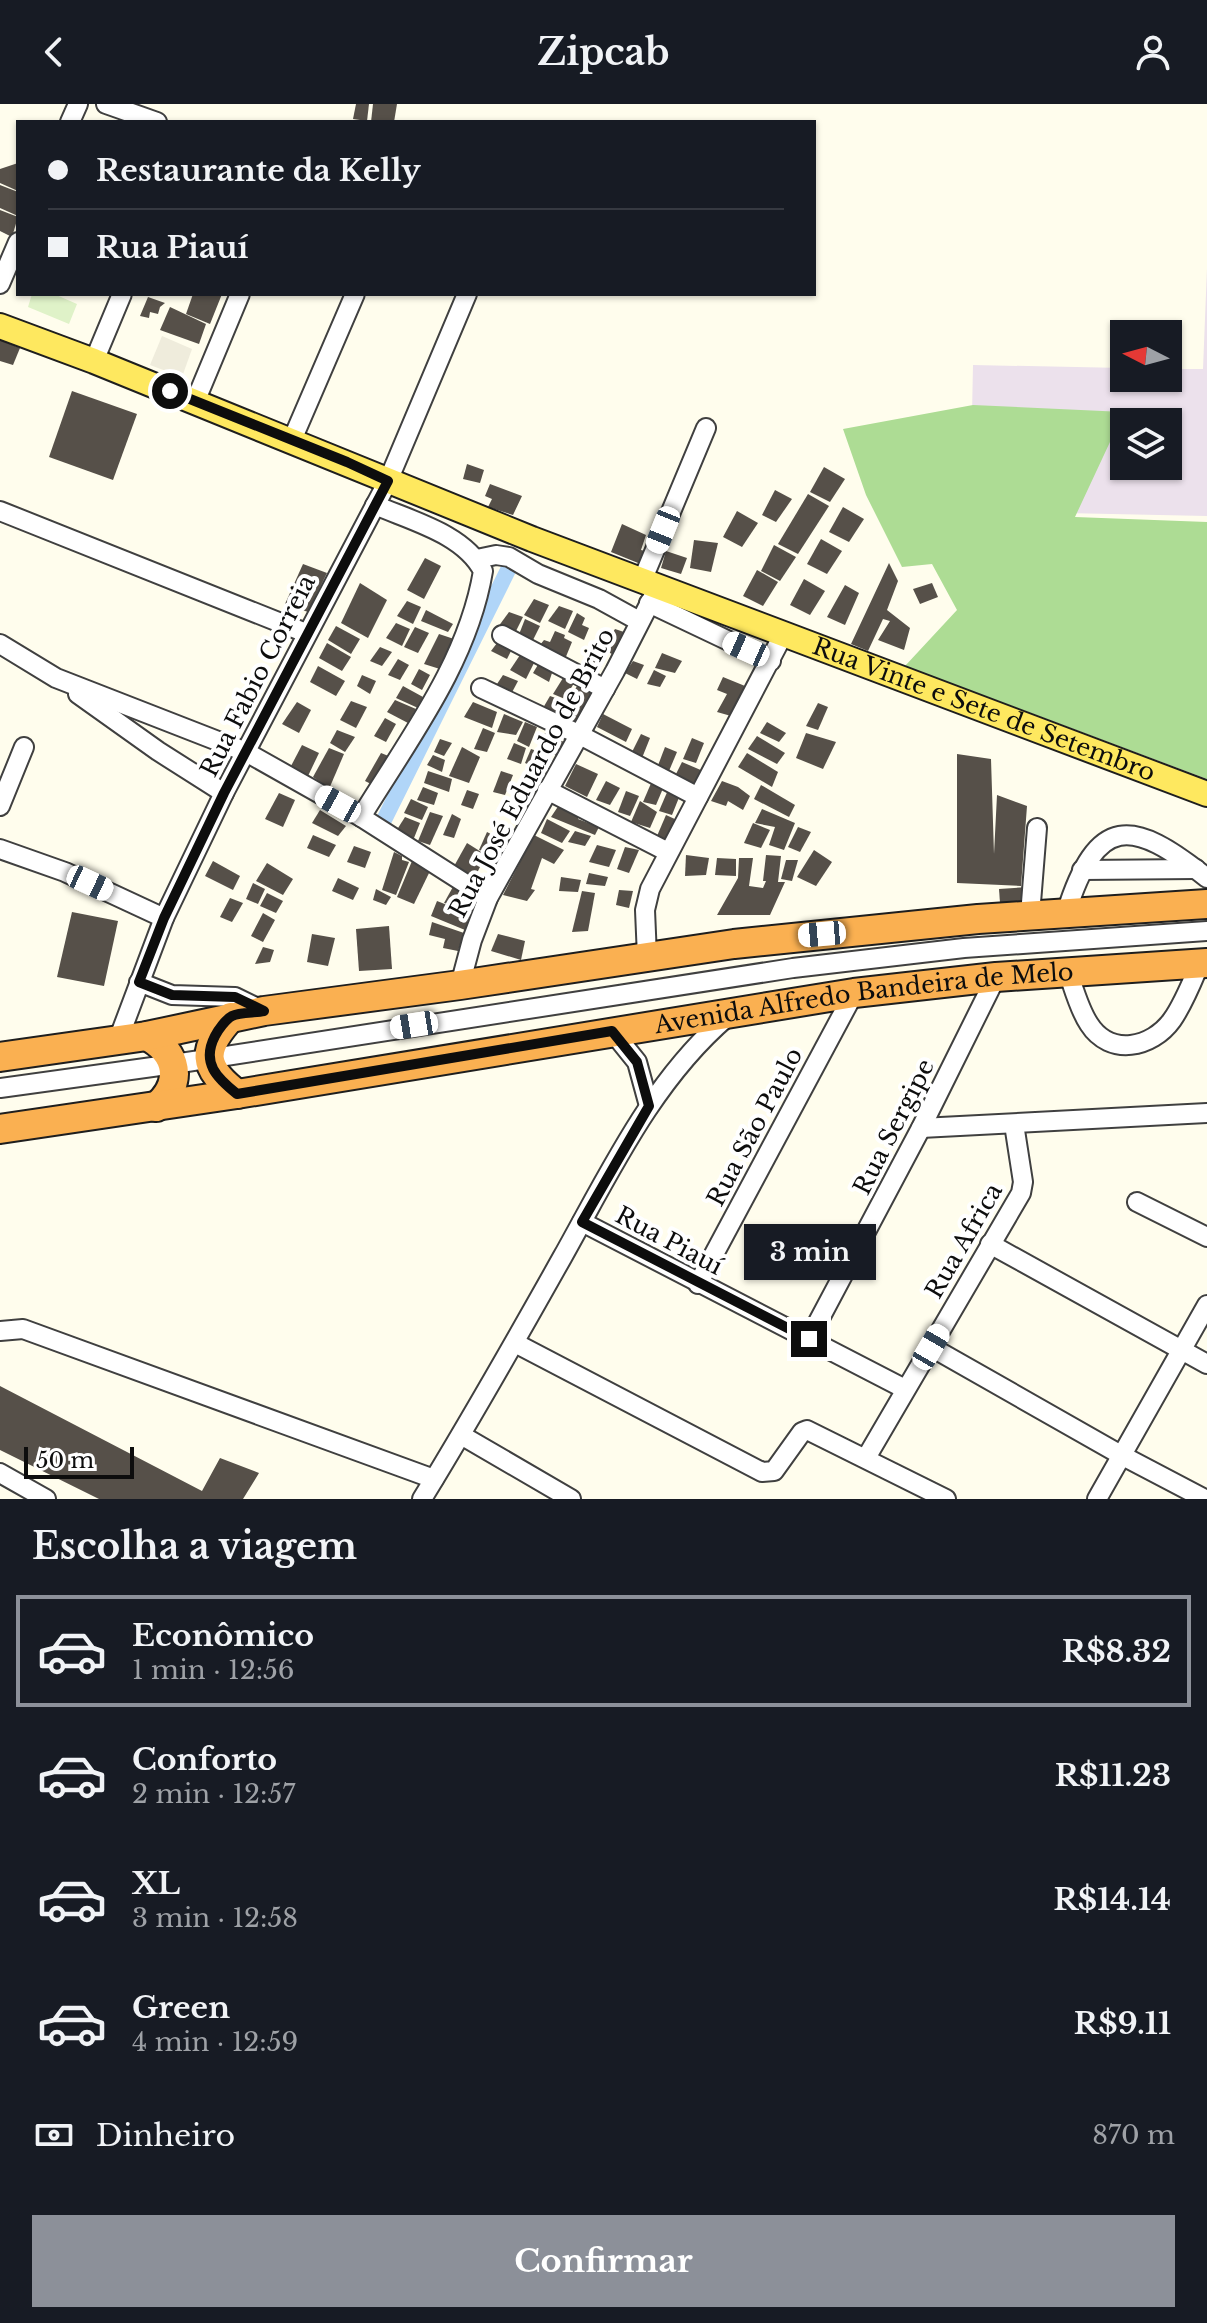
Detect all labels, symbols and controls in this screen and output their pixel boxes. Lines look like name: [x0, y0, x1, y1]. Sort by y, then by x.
icon: back: [32, 30, 76, 74]
text: Zipcab: [537, 30, 670, 75]
icon: person: [1131, 30, 1175, 74]
text: Restaurante da Kelly: [96, 152, 421, 189]
text: Rua Piauí: [96, 229, 248, 266]
north arrow: [1110, 320, 1182, 392]
map controls: [1110, 320, 1182, 480]
route start: [152, 373, 188, 409]
button: layers: [1110, 408, 1182, 480]
car: [643, 503, 683, 557]
street label: Rua Fabio Correia: [194, 569, 321, 782]
street label: Rua José Eduardo de Brito: [443, 623, 620, 922]
car: [719, 628, 773, 670]
street label: Rua Vinte e Sete de Setembro: [809, 631, 1159, 787]
car: [311, 782, 365, 826]
car: [63, 862, 117, 904]
car: [797, 920, 847, 948]
street label: Avenida Alfredo Bandeira de Melo: [651, 957, 1074, 1040]
car: [388, 1009, 440, 1041]
street label: Rua São Paulo: [701, 1043, 809, 1211]
street label: Rua Sergipe: [847, 1054, 940, 1199]
street label: Rua Africa: [919, 1177, 1009, 1304]
street label: Rua Piauí: [611, 1200, 728, 1281]
callout: 3 min: [743, 1223, 875, 1279]
text: 3 min: [770, 1236, 850, 1268]
car: [909, 1320, 953, 1374]
route end: [791, 1321, 827, 1357]
scale bar: [24, 1443, 134, 1479]
text: 50 m: [36, 1447, 94, 1474]
text: Escolha a viagem: [32, 1524, 357, 1569]
icon: car: [36, 1615, 108, 1687]
text: Econômico: [132, 1617, 314, 1654]
text: R$8.32: [1062, 1633, 1171, 1670]
text: 1 min · 12:56: [132, 1654, 295, 1686]
icon: car: [36, 1739, 108, 1811]
text: Conforto: [132, 1741, 277, 1778]
text: R$11.23: [1055, 1757, 1171, 1794]
text: 2 min · 12:57: [132, 1778, 295, 1810]
icon: car: [36, 1863, 108, 1935]
text: XL: [132, 1865, 180, 1902]
text: R$14.14: [1053, 1881, 1171, 1918]
text: 3 min · 12:58: [132, 1902, 298, 1934]
icon: car: [36, 1987, 108, 2059]
text: Green: [132, 1989, 230, 2026]
text: R$9.11: [1074, 2005, 1171, 2042]
text: 4 min · 12:59: [132, 2026, 298, 2058]
icon: cash: [32, 2113, 76, 2157]
text: Dinheiro: [96, 2117, 235, 2154]
text: 870 m: [1092, 2119, 1175, 2151]
button: Confirmar: [32, 2215, 1175, 2307]

